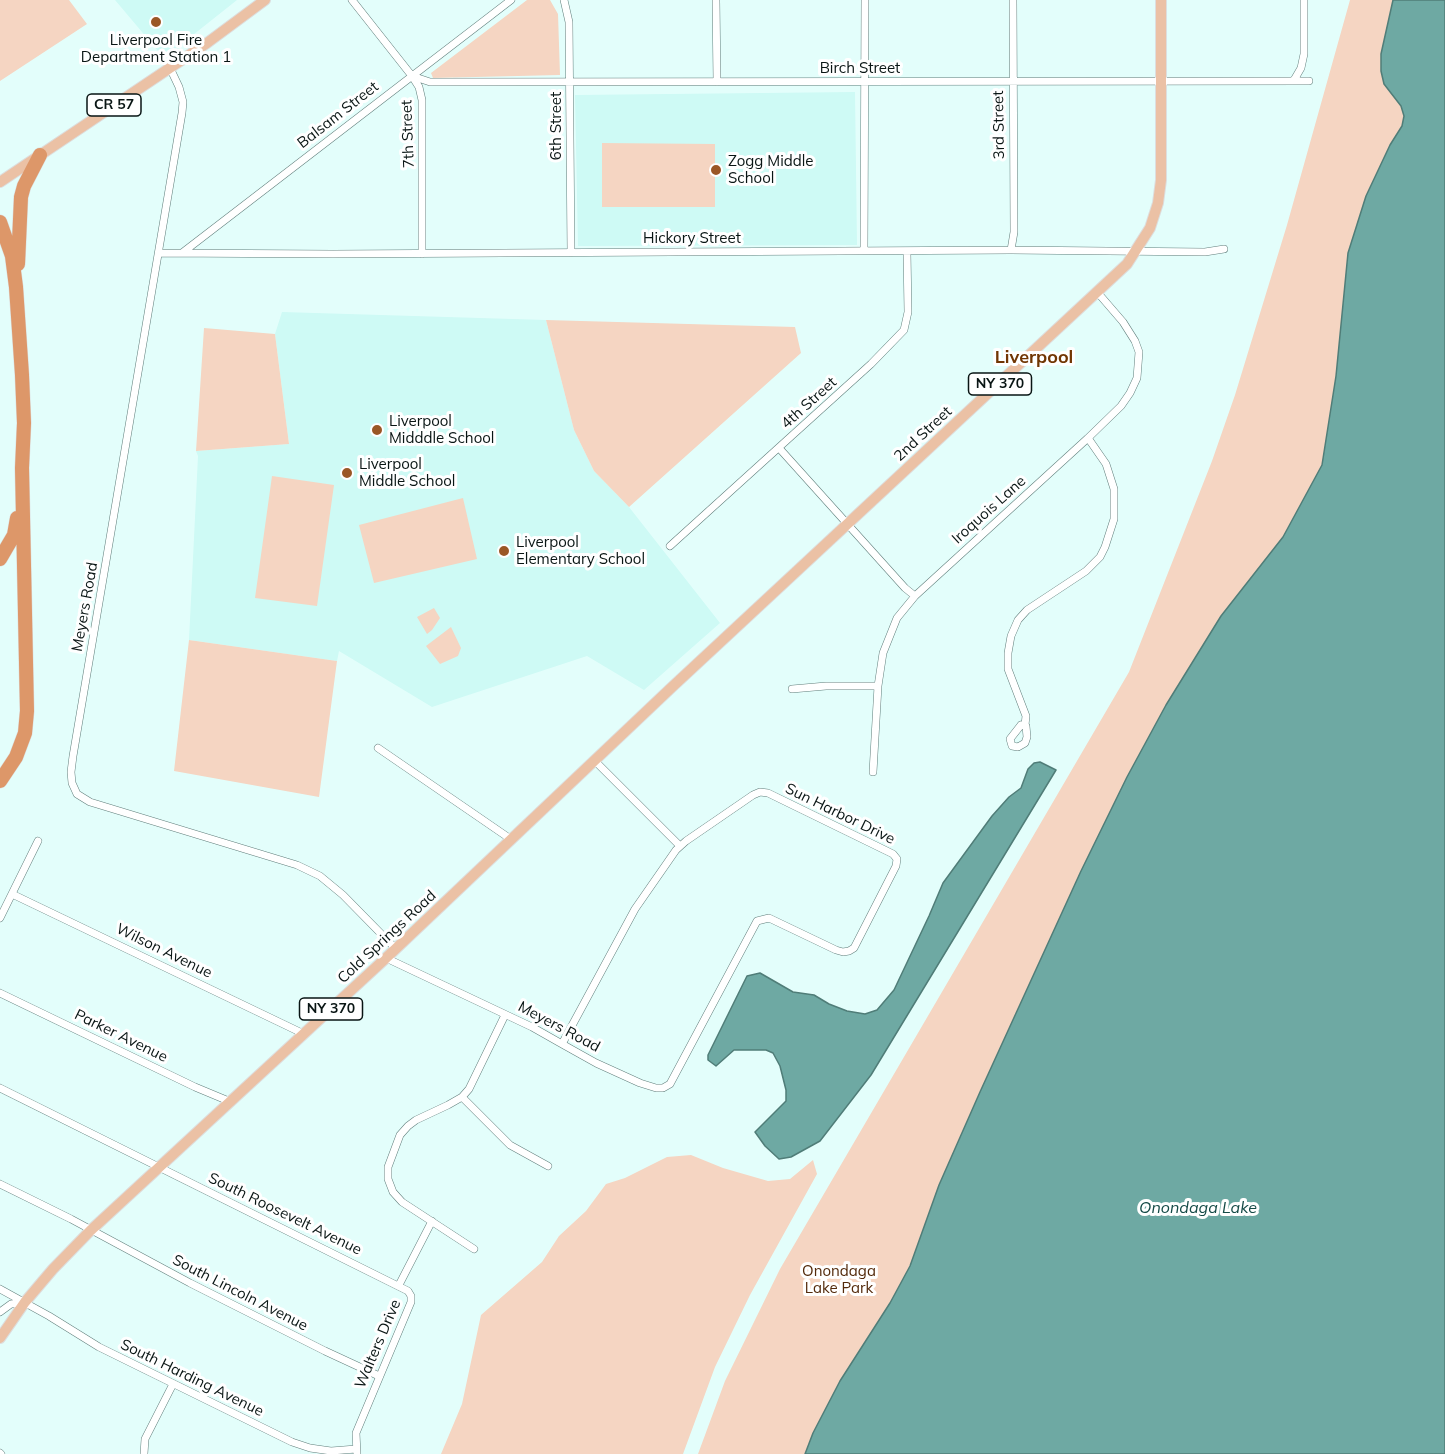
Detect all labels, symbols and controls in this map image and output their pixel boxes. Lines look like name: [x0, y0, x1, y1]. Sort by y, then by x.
marker: Liverpool Fire Department Station 1: [149, 15, 163, 29]
place label: Liverpool Fire Department Station 1: [81, 31, 231, 66]
street label: Birch Street: [820, 59, 900, 77]
street label: Balsam Street: [294, 78, 382, 152]
street label: 3rd Street: [989, 90, 1009, 160]
street label: 6th Street: [547, 92, 565, 160]
road number: CR 57: [87, 94, 141, 116]
street label: 7th Street: [398, 99, 418, 169]
place label: Zogg Middle School: [728, 152, 813, 187]
marker: Zogg Middle School: [709, 163, 723, 177]
street label: Hickory Street: [643, 229, 741, 247]
district label: Liverpool: [995, 347, 1073, 369]
street label: 4th Street: [778, 373, 840, 433]
road number: NY 370: [968, 373, 1032, 395]
street label: 2nd Street: [890, 403, 956, 465]
place label: Liverpool Midddle School: [389, 412, 494, 447]
marker: Liverpool Midddle School: [370, 423, 384, 437]
place label: Liverpool Middle School: [359, 455, 455, 490]
marker: Liverpool Middle School: [340, 466, 354, 480]
street label: Iroquois Lane: [948, 472, 1030, 548]
place label: Liverpool Elementary School: [516, 533, 645, 568]
marker: Liverpool Elementary School: [497, 544, 511, 558]
street label: Meyers Road: [68, 561, 102, 653]
street label: Sun Harbor Drive: [782, 780, 898, 848]
street label: Cold Springs Road: [334, 887, 440, 987]
street label: Wilson Avenue: [113, 920, 215, 982]
road number: NY 370: [300, 998, 362, 1020]
street label: Meyers Road: [515, 998, 603, 1056]
street label: Parker Avenue: [72, 1006, 170, 1066]
street label: South Roosevelt Avenue: [205, 1169, 365, 1259]
water label: Onondaga Lake: [1139, 1198, 1257, 1218]
street label: South Lincoln Avenue: [169, 1251, 311, 1335]
park label: Onondaga Lake Park: [802, 1262, 876, 1297]
street label: Walters Drive: [351, 1297, 405, 1391]
street label: South Harding Avenue: [118, 1336, 266, 1420]

